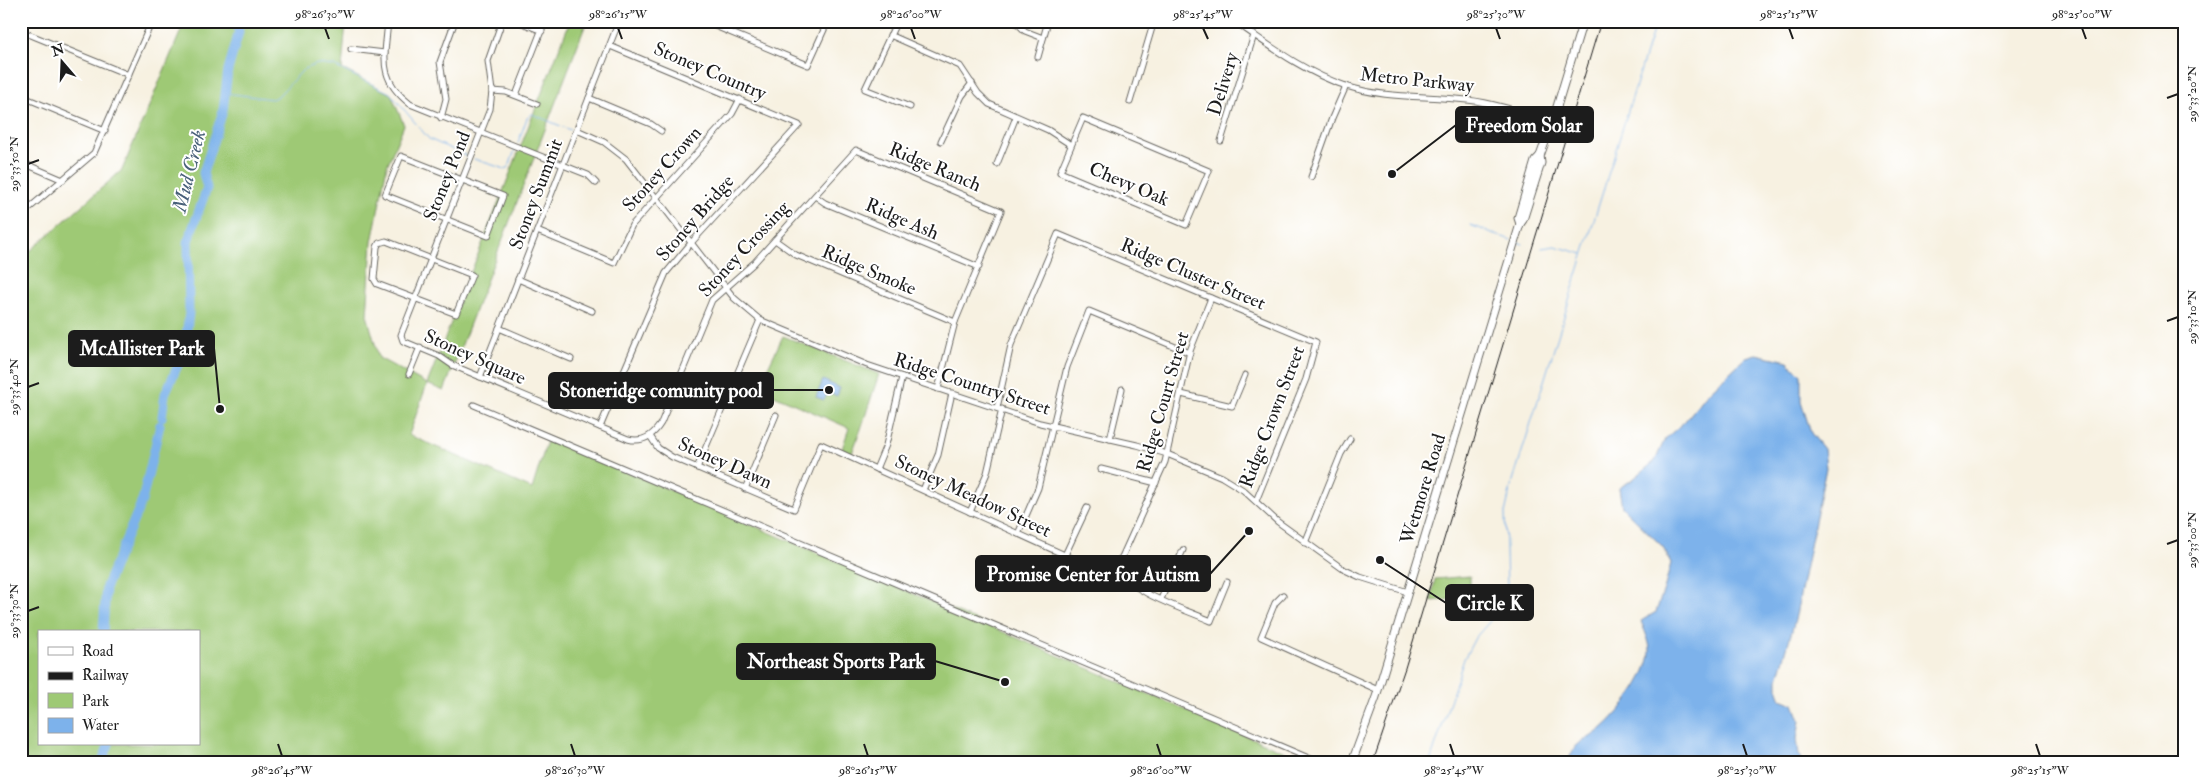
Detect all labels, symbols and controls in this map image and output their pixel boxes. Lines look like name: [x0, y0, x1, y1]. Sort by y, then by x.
text: 98°26'30"W: [294, 7, 355, 22]
text: 98°26'15"W: [588, 7, 648, 22]
text: 98°26'00"W: [880, 7, 942, 22]
text: 98°25'45"W: [1172, 7, 1234, 22]
text: 98°25'30"W: [1466, 7, 1526, 22]
text: 98°25'15"W: [1759, 7, 1818, 22]
text: 98°25'00"W: [2051, 7, 2113, 22]
street label: Stoney Country: [650, 36, 771, 106]
north arrow: [38, 38, 88, 88]
text: N: [48, 40, 67, 61]
street label: Delivery: [1202, 49, 1244, 118]
street label: Metro Parkway: [1359, 62, 1476, 98]
text: 29°33'20"N: [2185, 65, 2200, 122]
callout: Freedom Solar: [1456, 107, 1593, 142]
text: Freedom Solar: [1466, 113, 1583, 138]
street label: Stoney Crown: [617, 121, 707, 217]
water label: Mud Creek: [167, 127, 211, 216]
street label: Stoney Pond: [418, 127, 476, 224]
street label: Stoney Summit: [504, 135, 568, 253]
text: 29°33'50"N: [7, 136, 22, 192]
street label: Ridge Ranch: [885, 137, 985, 197]
street label: Chevy Oak: [1085, 156, 1173, 212]
street label: Stoney Bridge: [651, 170, 739, 266]
street label: Ridge Ash: [862, 193, 942, 245]
street label: Stoney Crossing: [693, 195, 795, 302]
street label: Ridge Cluster Street: [1117, 233, 1269, 315]
street label: Ridge Smoke: [818, 239, 920, 301]
text: 29°33'10"N: [2185, 289, 2200, 345]
street label: Stoney Square: [420, 324, 530, 390]
street label: Ridge Court Street: [1131, 329, 1195, 475]
callout: McAllister Park: [69, 331, 214, 366]
text: McAllister Park: [78, 336, 205, 361]
street label: Ridge Crown Street: [1234, 343, 1310, 491]
street label: Ridge Country Street: [891, 347, 1053, 421]
text: 29°33'40"N: [7, 358, 22, 416]
callout: Stoneridge comunity pool: [549, 373, 773, 408]
text: Stoneridge comunity pool: [559, 378, 764, 404]
street label: Wetmore Road: [1395, 430, 1451, 548]
street label: Stoney Dawn: [674, 432, 776, 494]
street label: Stoney Meadow Street: [891, 449, 1055, 543]
text: 29°33'00"N: [2185, 511, 2200, 569]
callout: Promise Center for Autism: [976, 556, 1210, 591]
text: Promise Center for Autism: [986, 562, 1200, 587]
text: 29°33'30"N: [7, 583, 22, 639]
callout: Circle K: [1446, 585, 1533, 620]
text: Circle K: [1457, 591, 1524, 616]
legend: [38, 630, 200, 746]
text: Road: [82, 642, 114, 661]
callout: Northeast Sports Park: [737, 644, 935, 679]
text: Northeast Sports Park: [746, 649, 925, 675]
text: Railway: [82, 666, 129, 685]
text: Park: [82, 692, 109, 711]
text: Water: [81, 716, 119, 735]
text: 98°26'45"W: [251, 763, 313, 778]
text: 98°26'30"W: [544, 763, 605, 778]
text: 98°26'15"W: [838, 763, 898, 778]
text: 98°26'00"W: [1130, 763, 1192, 778]
text: 98°25'45"W: [1423, 763, 1485, 778]
text: 98°25'30"W: [1717, 763, 1777, 778]
text: 98°25'15"W: [2010, 763, 2069, 778]

